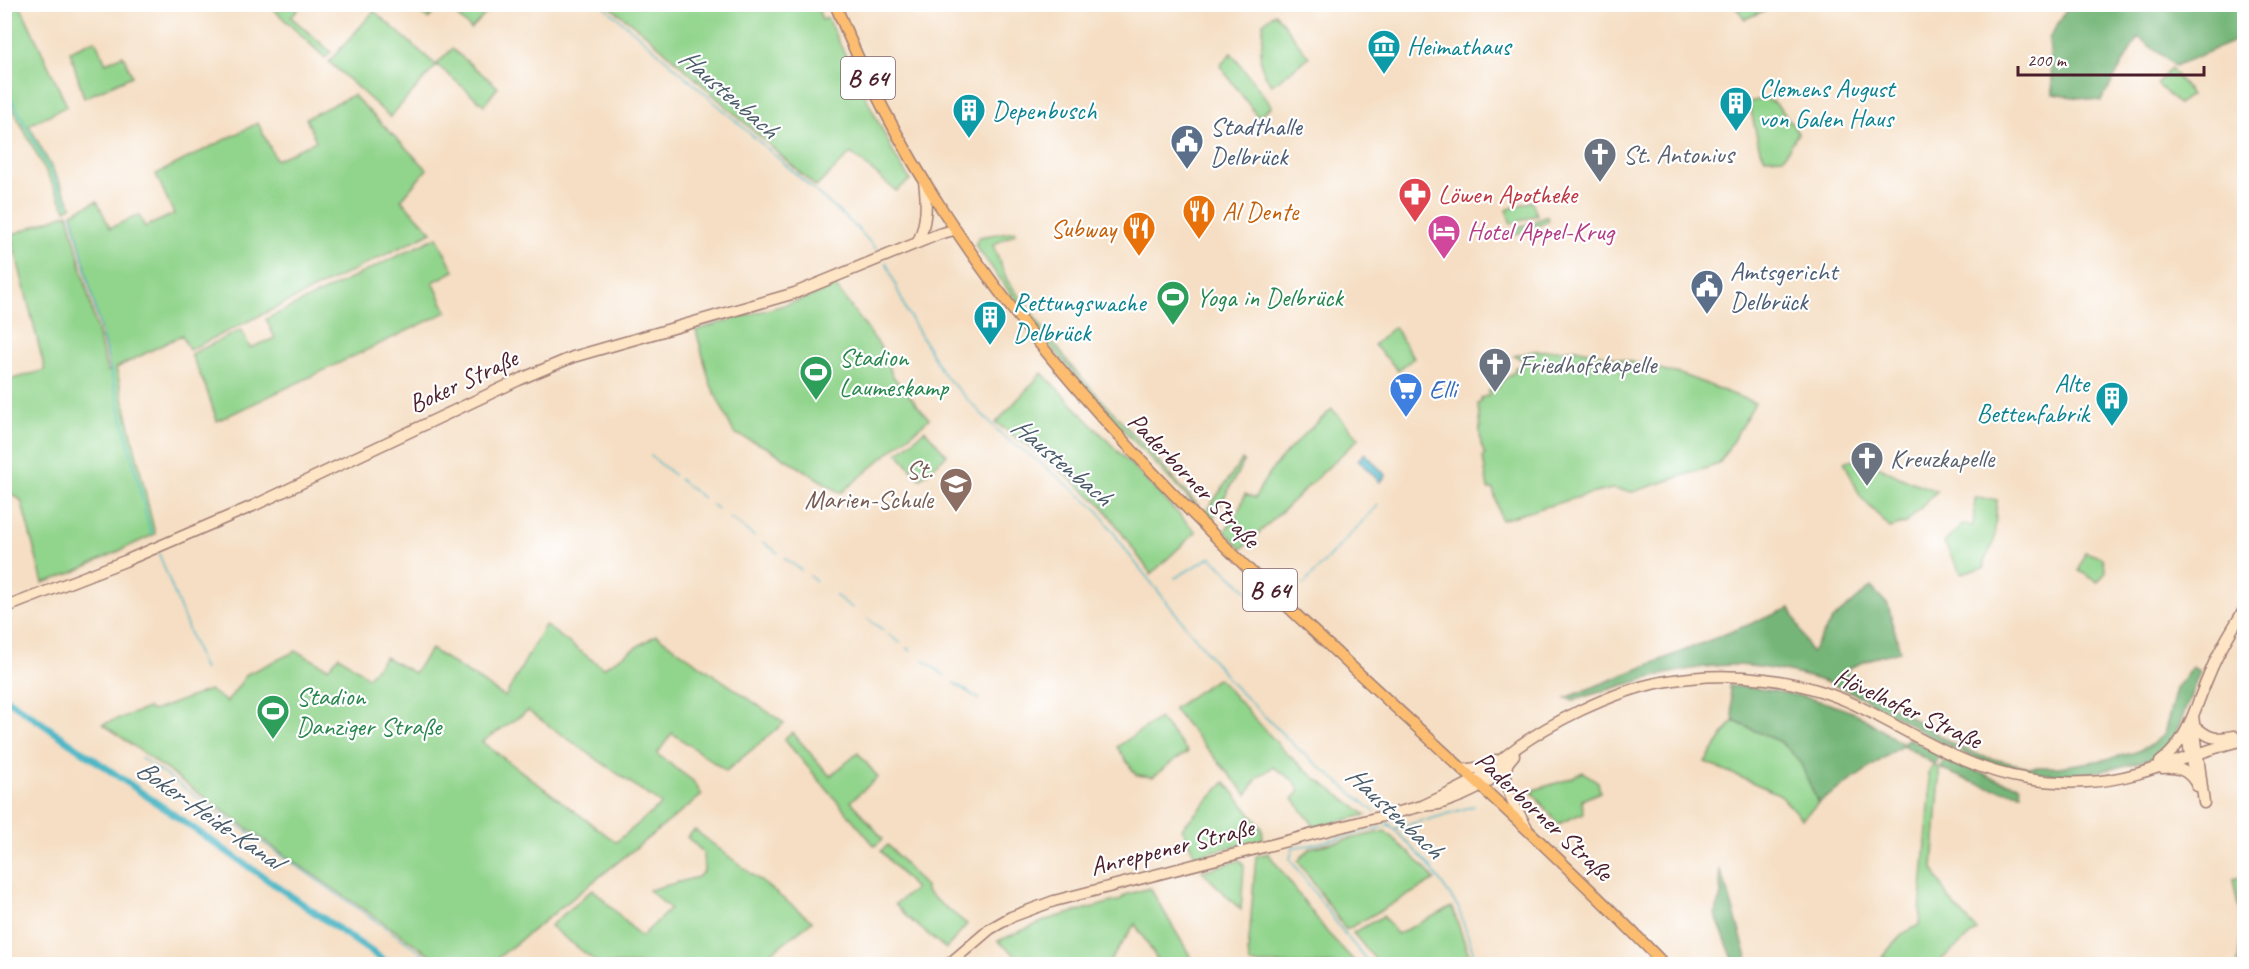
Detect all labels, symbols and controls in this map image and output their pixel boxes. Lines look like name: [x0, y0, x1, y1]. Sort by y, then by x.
museum icon: Heimathaus: [1366, 28, 1402, 75]
place label: Heimathaus: [1407, 30, 1513, 63]
scale bar: [2018, 39, 2204, 77]
water label: Haustenbach: [672, 40, 787, 147]
text: 200 m: [2027, 49, 2068, 71]
road number: B 64: [841, 57, 895, 99]
place label: Clemens August von Galen Haus: [1759, 72, 1897, 135]
building icon: Clemens August von Galen Haus: [1718, 85, 1754, 132]
building icon: Depenbusch: [951, 92, 987, 139]
place label: Depenbusch: [992, 94, 1098, 127]
place label: Stadthalle Delbrück: [1210, 110, 1303, 173]
public building icon: Stadthalle Delbrück: [1169, 123, 1205, 170]
church icon: St. Antonius: [1582, 136, 1618, 183]
place label: St. Antonius: [1623, 138, 1736, 171]
pharmacy icon: Löwen Apotheke: [1397, 176, 1433, 223]
place label: Löwen Apotheke: [1438, 178, 1580, 211]
restaurant icon: Al Dente: [1181, 193, 1217, 240]
place label: Al Dente: [1222, 195, 1300, 228]
restaurant icon: Subway: [1121, 210, 1157, 257]
place label: Subway: [1050, 212, 1118, 245]
hotel icon: Hotel Appel-Krug: [1426, 213, 1462, 260]
place label: Hotel Appel-Krug: [1467, 215, 1616, 248]
place label: Amtsgericht Delbrück: [1730, 255, 1840, 318]
public building icon: Amtsgericht Delbrück: [1689, 268, 1725, 315]
sports icon: Yoga in Delbrück: [1155, 279, 1191, 326]
place label: Yoga in Delbrück: [1196, 281, 1344, 314]
place label: Rettungswache Delbrück: [1013, 286, 1148, 349]
building icon: Rettungswache Delbrück: [972, 299, 1008, 346]
street label: Boker Straße: [403, 340, 525, 421]
place label: Stadion Laumeskamp: [839, 341, 950, 404]
church icon: Friedhofskapelle: [1477, 346, 1513, 393]
place label: Friedhofskapelle: [1518, 348, 1658, 381]
sports icon: Stadion Laumeskamp: [798, 354, 834, 401]
place label: Alte Bettenfabrik: [1976, 367, 2092, 430]
supermarket icon: Elli: [1388, 371, 1424, 418]
place label: Elli: [1429, 373, 1460, 406]
building icon: Alte Bettenfabrik: [2094, 380, 2130, 427]
street label: Paderborner Straße: [1121, 405, 1269, 557]
water label: Haustenbach: [1005, 409, 1121, 514]
church icon: Kreuzkapelle: [1849, 440, 1885, 487]
place label: Kreuzkapelle: [1890, 442, 1996, 475]
place label: St. Marien-Schule: [804, 453, 935, 516]
school or university icon: St. Marien-Schule: [938, 466, 974, 513]
road number: B 64: [1243, 569, 1297, 611]
street label: Hövelhofer Straße: [1829, 660, 1989, 758]
place label: Stadion Danziger Straße: [296, 680, 444, 743]
sports icon: Stadion Danziger Straße: [255, 693, 291, 740]
street label: Paderborner Straße: [1468, 744, 1622, 890]
water label: Boker-Heide-Kanal: [130, 751, 295, 881]
water label: Haustenbach: [1339, 758, 1452, 867]
street label: Anreppener Straße: [1087, 810, 1260, 883]

